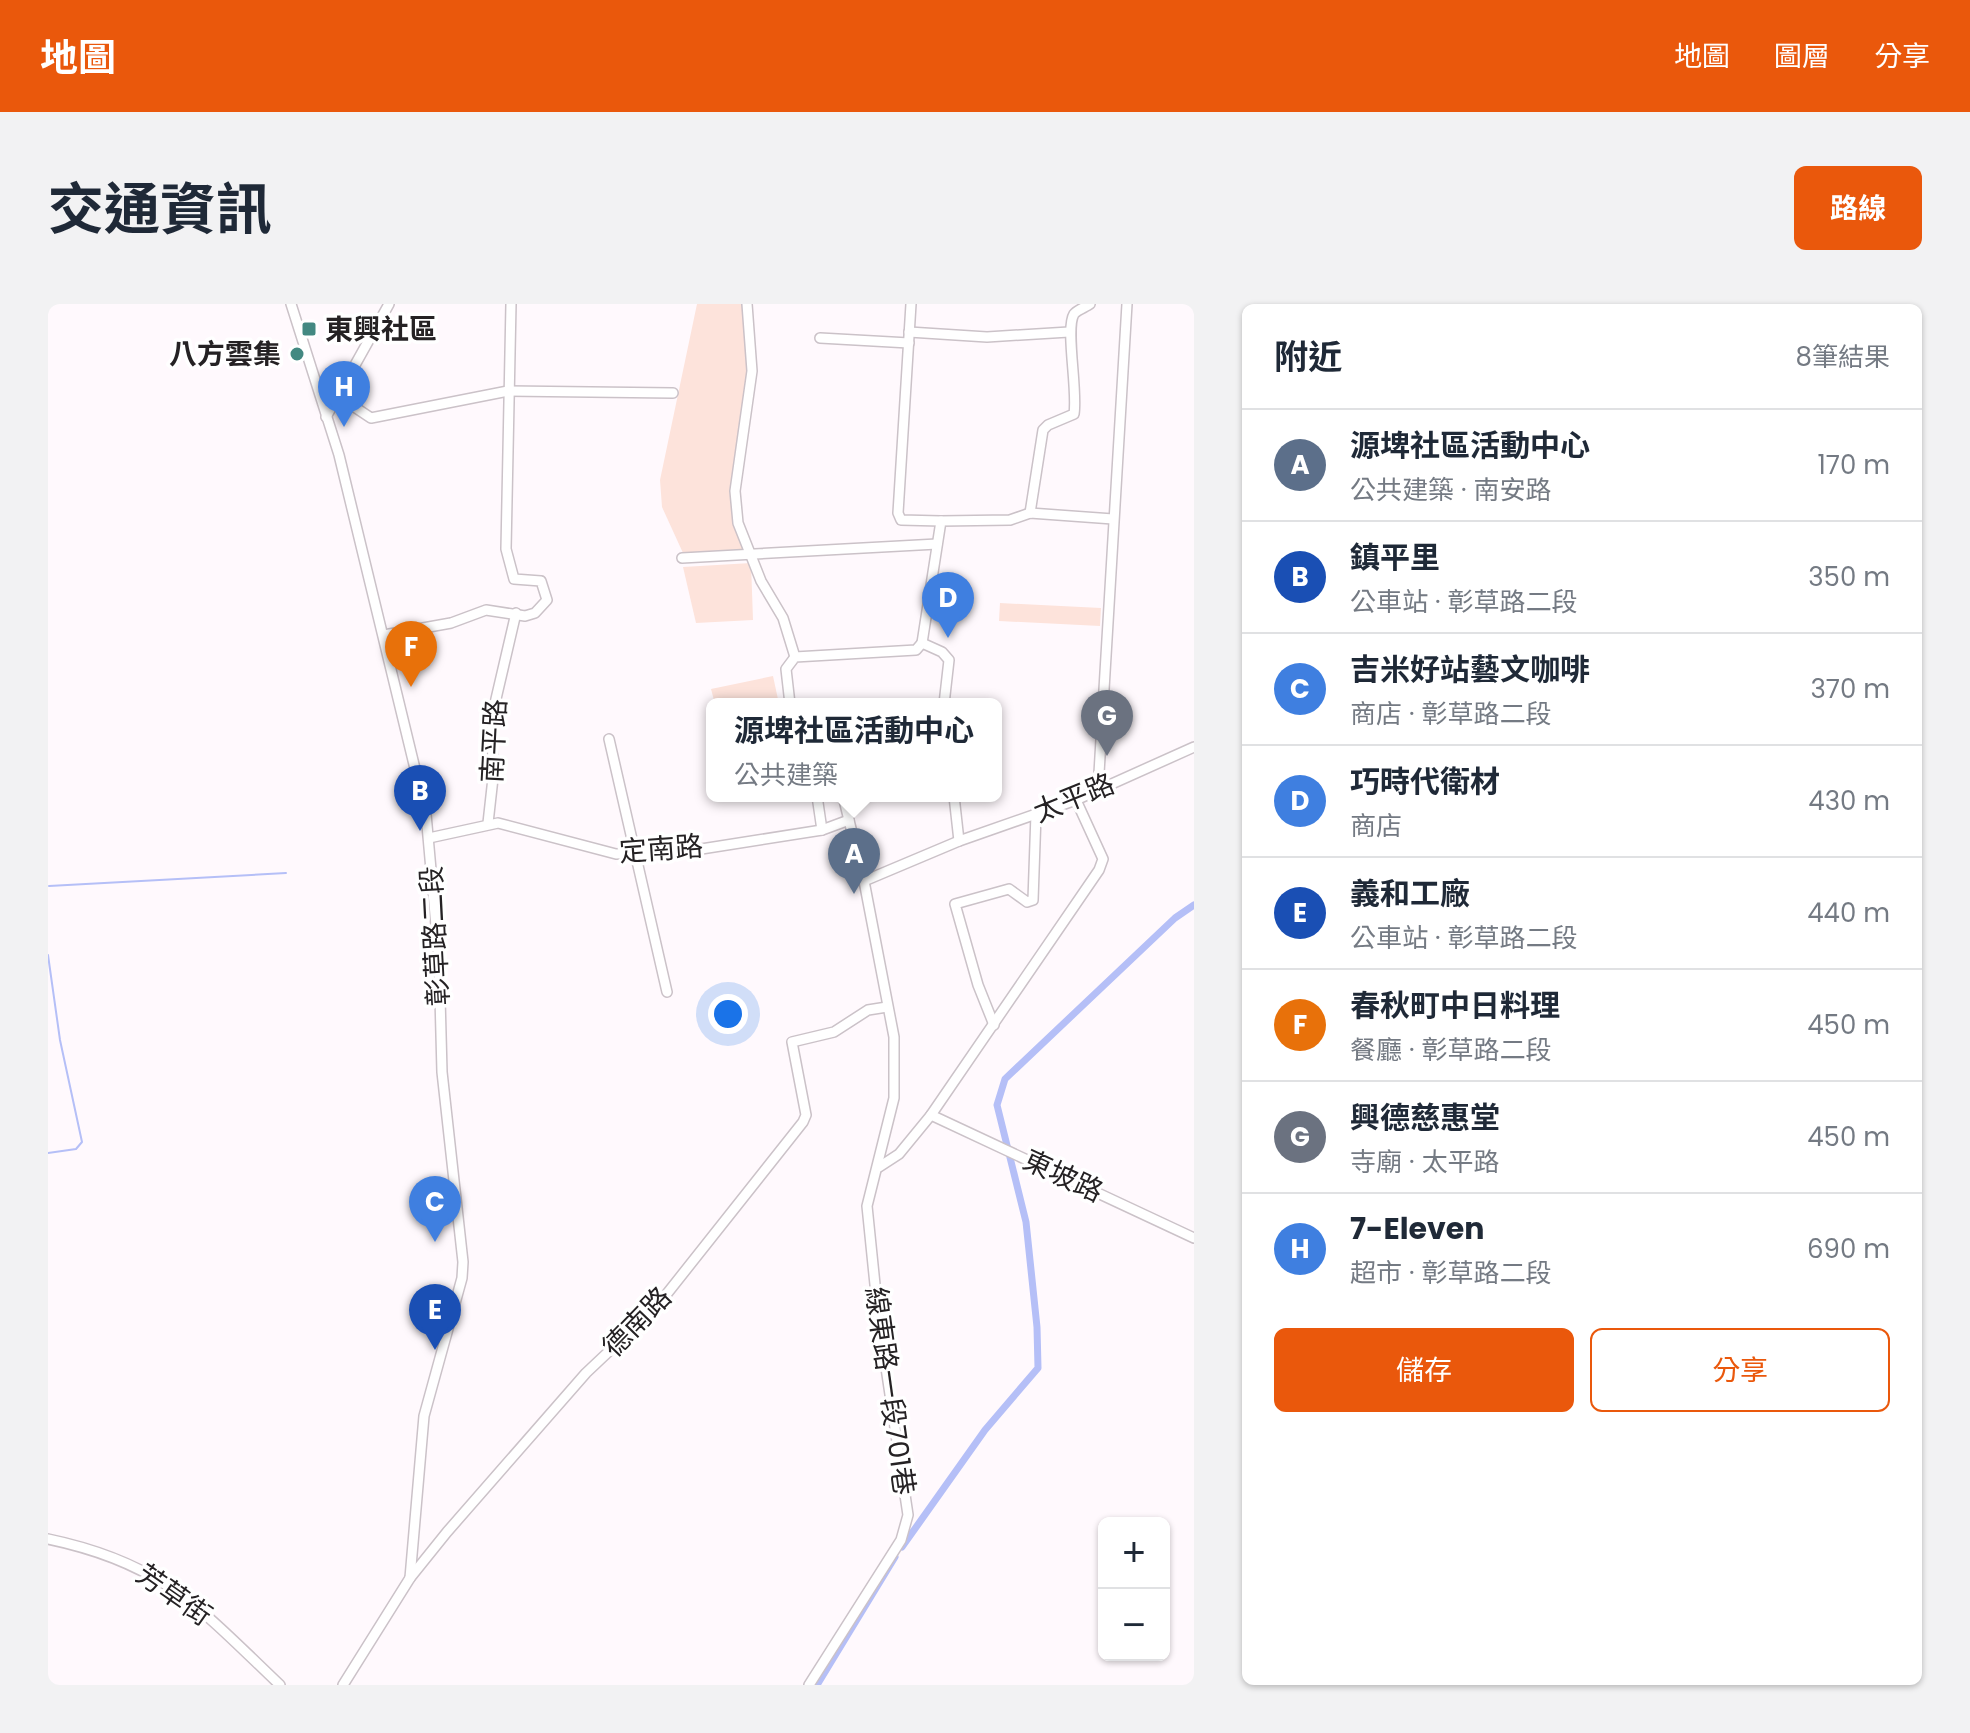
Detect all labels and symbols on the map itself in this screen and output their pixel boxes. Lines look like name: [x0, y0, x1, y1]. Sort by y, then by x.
place label: 東興社區: [325, 310, 437, 349]
marker: 東興社區: [300, 320, 318, 338]
place label: 八方雲集: [169, 335, 281, 374]
marker: 八方雲集: [288, 345, 306, 363]
pin: H: [318, 361, 370, 427]
pin: D: [922, 572, 974, 638]
pin: F: [385, 621, 437, 687]
pin: G: [1081, 690, 1133, 756]
street label: 南平路: [472, 698, 516, 784]
street label: 太平路: [1028, 764, 1120, 832]
pin: B: [394, 765, 446, 831]
street label: 定南路: [618, 827, 704, 871]
pin: A: [828, 828, 880, 894]
street label: 彰草路二段: [412, 865, 458, 1007]
your location: [708, 994, 748, 1034]
street label: 東坡路: [1017, 1141, 1109, 1211]
pin: C: [409, 1176, 461, 1242]
street label: 德南路: [594, 1278, 680, 1366]
pin: E: [409, 1284, 461, 1350]
street label: 線東路一段701巷: [856, 1284, 924, 1498]
street label: 芳草街: [128, 1555, 220, 1635]

